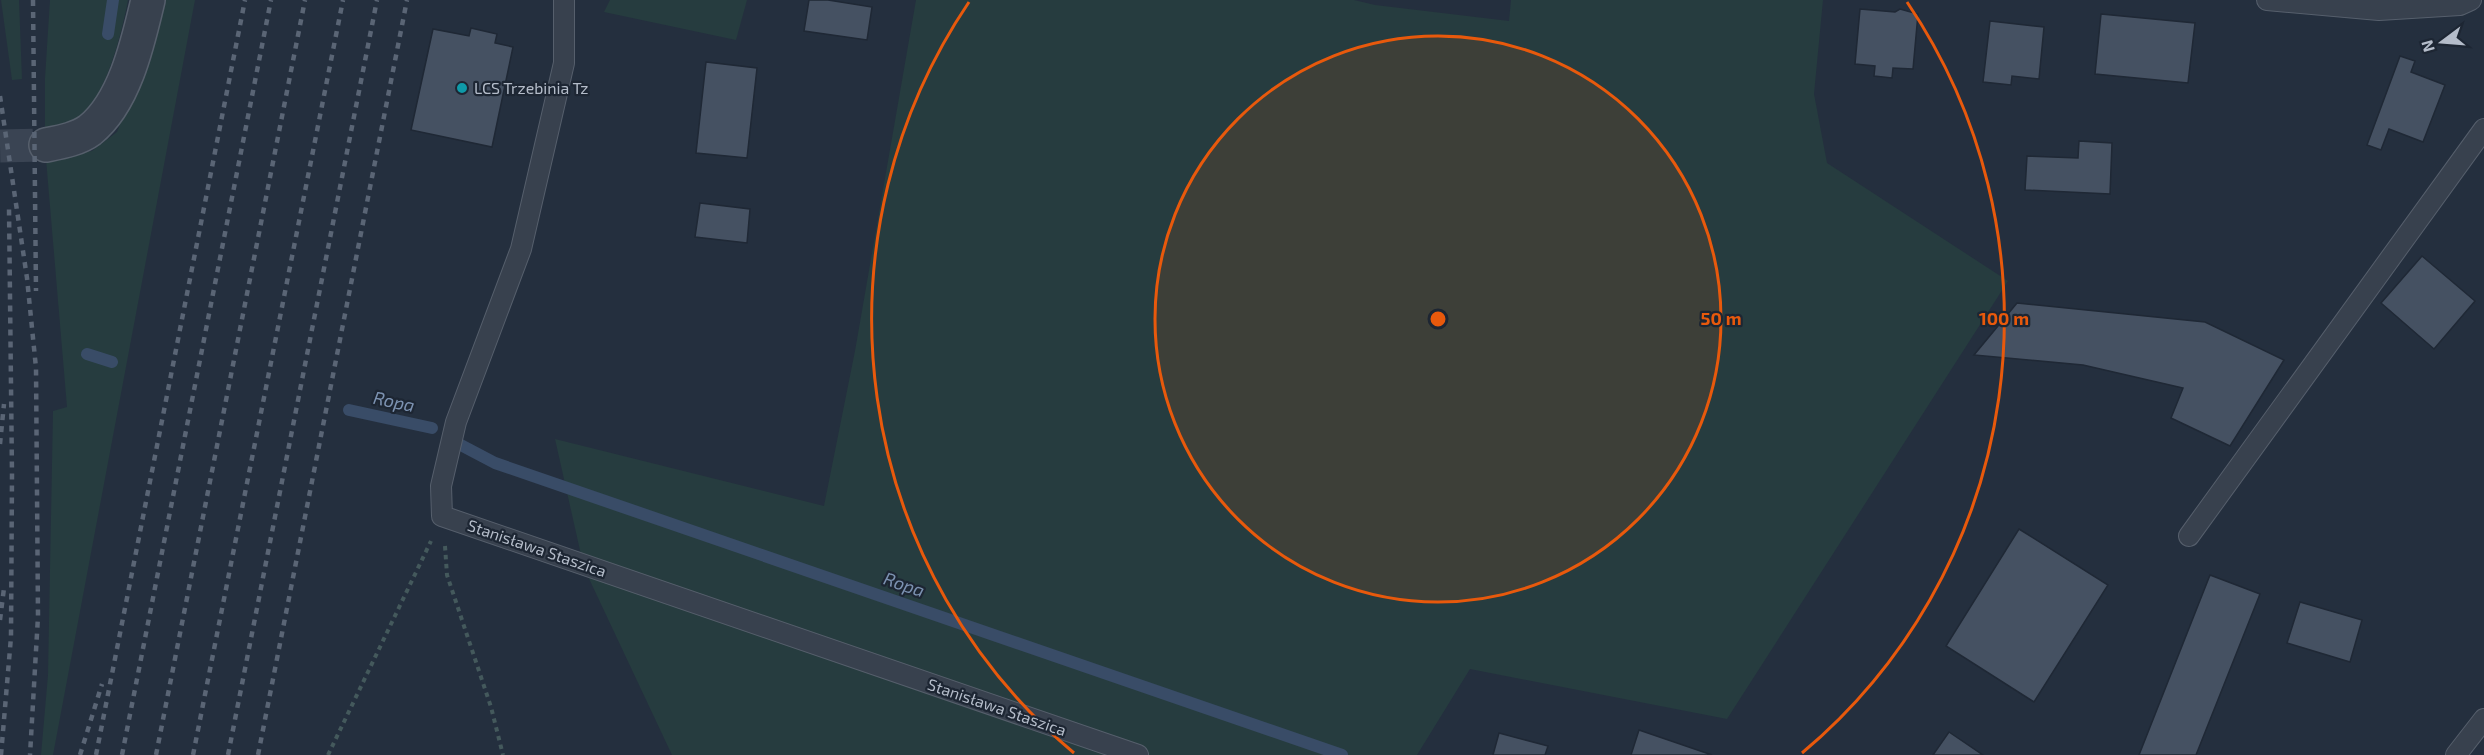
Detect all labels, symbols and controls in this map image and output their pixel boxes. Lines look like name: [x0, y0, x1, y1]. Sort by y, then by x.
north arrow: [2412, 12, 2472, 72]
text: N: [2416, 38, 2438, 54]
place label: LCS Trzebinia Tz: [474, 78, 589, 97]
marker: LCS Trzebinia Tz: [455, 81, 469, 95]
text: 50 m: [1700, 307, 1742, 329]
text: 100 m: [1979, 307, 2029, 329]
centre of rings: [1428, 309, 1448, 329]
water label: Ropa: [371, 386, 417, 416]
street label: Stanisława Staszica: [465, 515, 609, 580]
water label: Ropa: [881, 567, 928, 601]
street label: Stanisława Staszica: [925, 674, 1069, 739]

